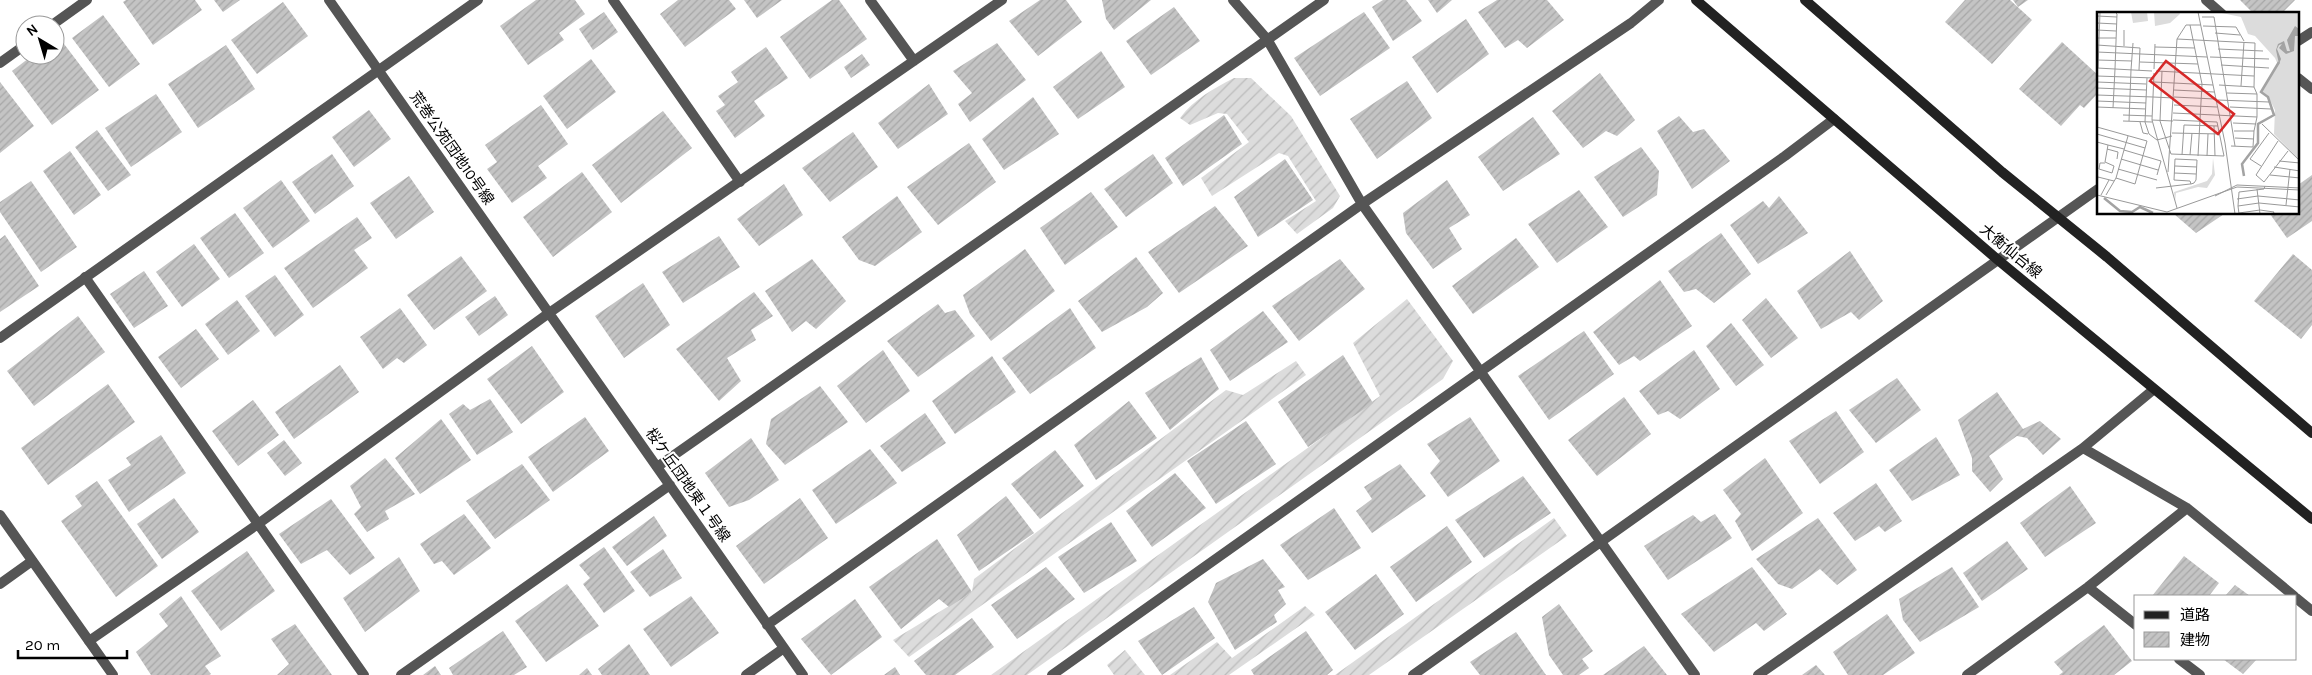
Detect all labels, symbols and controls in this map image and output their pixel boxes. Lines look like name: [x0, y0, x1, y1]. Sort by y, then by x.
inset map: [2097, 12, 2300, 215]
north arrow: [15, 15, 65, 65]
text: N: [23, 20, 41, 40]
street label: 荒巻公苑団地10号線: [406, 88, 498, 208]
street label: 大衡仙台線: [1976, 220, 2046, 282]
street label: 桜ケ丘団地東１号線: [642, 425, 734, 545]
legend: [2134, 595, 2297, 660]
text: 道路: [2180, 606, 2210, 624]
scale bar: [18, 628, 126, 660]
text: 建物: [2180, 631, 2210, 649]
text: 20 m: [25, 636, 60, 654]

